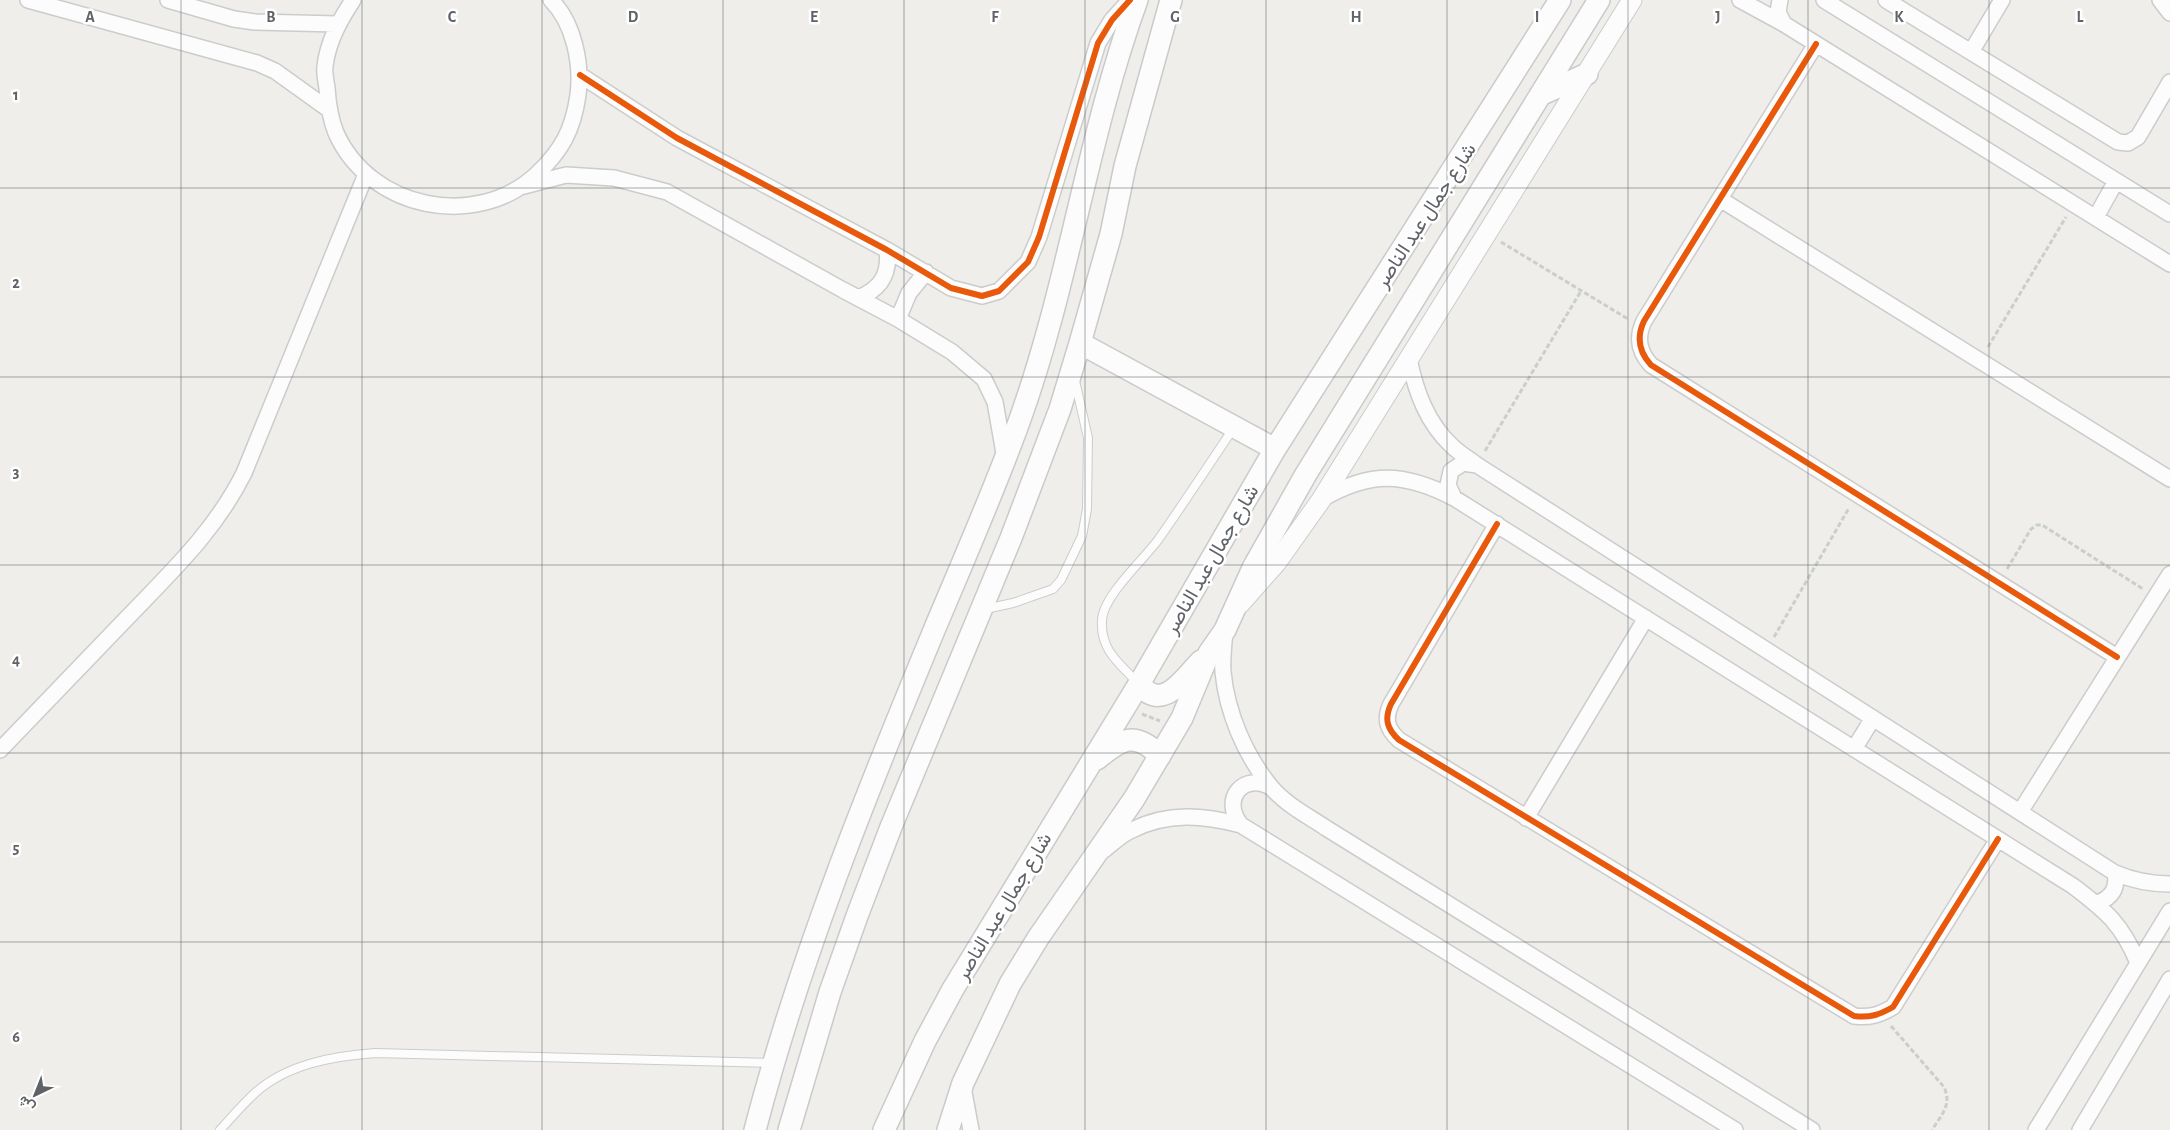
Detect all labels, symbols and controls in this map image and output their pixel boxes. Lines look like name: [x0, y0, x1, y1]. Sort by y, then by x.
text: A: [85, 9, 95, 25]
text: B: [266, 9, 276, 25]
text: C: [448, 9, 457, 25]
text: D: [628, 9, 639, 25]
text: E: [810, 9, 818, 25]
text: F: [991, 9, 999, 25]
text: G: [1170, 9, 1180, 25]
text: H: [1350, 9, 1362, 25]
text: I: [1535, 9, 1539, 25]
text: J: [1715, 9, 1721, 25]
text: K: [1894, 9, 1904, 25]
text: L: [2077, 9, 2084, 25]
text: 1: [13, 87, 19, 103]
street label: شارع جمال عبد الناصر: [1371, 140, 1482, 294]
text: 2: [12, 275, 20, 291]
text: 3: [13, 464, 20, 480]
street label: شارع جمال عبد الناصر: [1161, 482, 1265, 640]
text: 4: [12, 652, 20, 668]
street label: شارع جمال عبد الناصر: [952, 829, 1058, 986]
text: 5: [13, 840, 20, 856]
text: 6: [12, 1029, 20, 1045]
north arrow: [10, 1070, 60, 1120]
text: ش: [16, 1092, 38, 1115]

